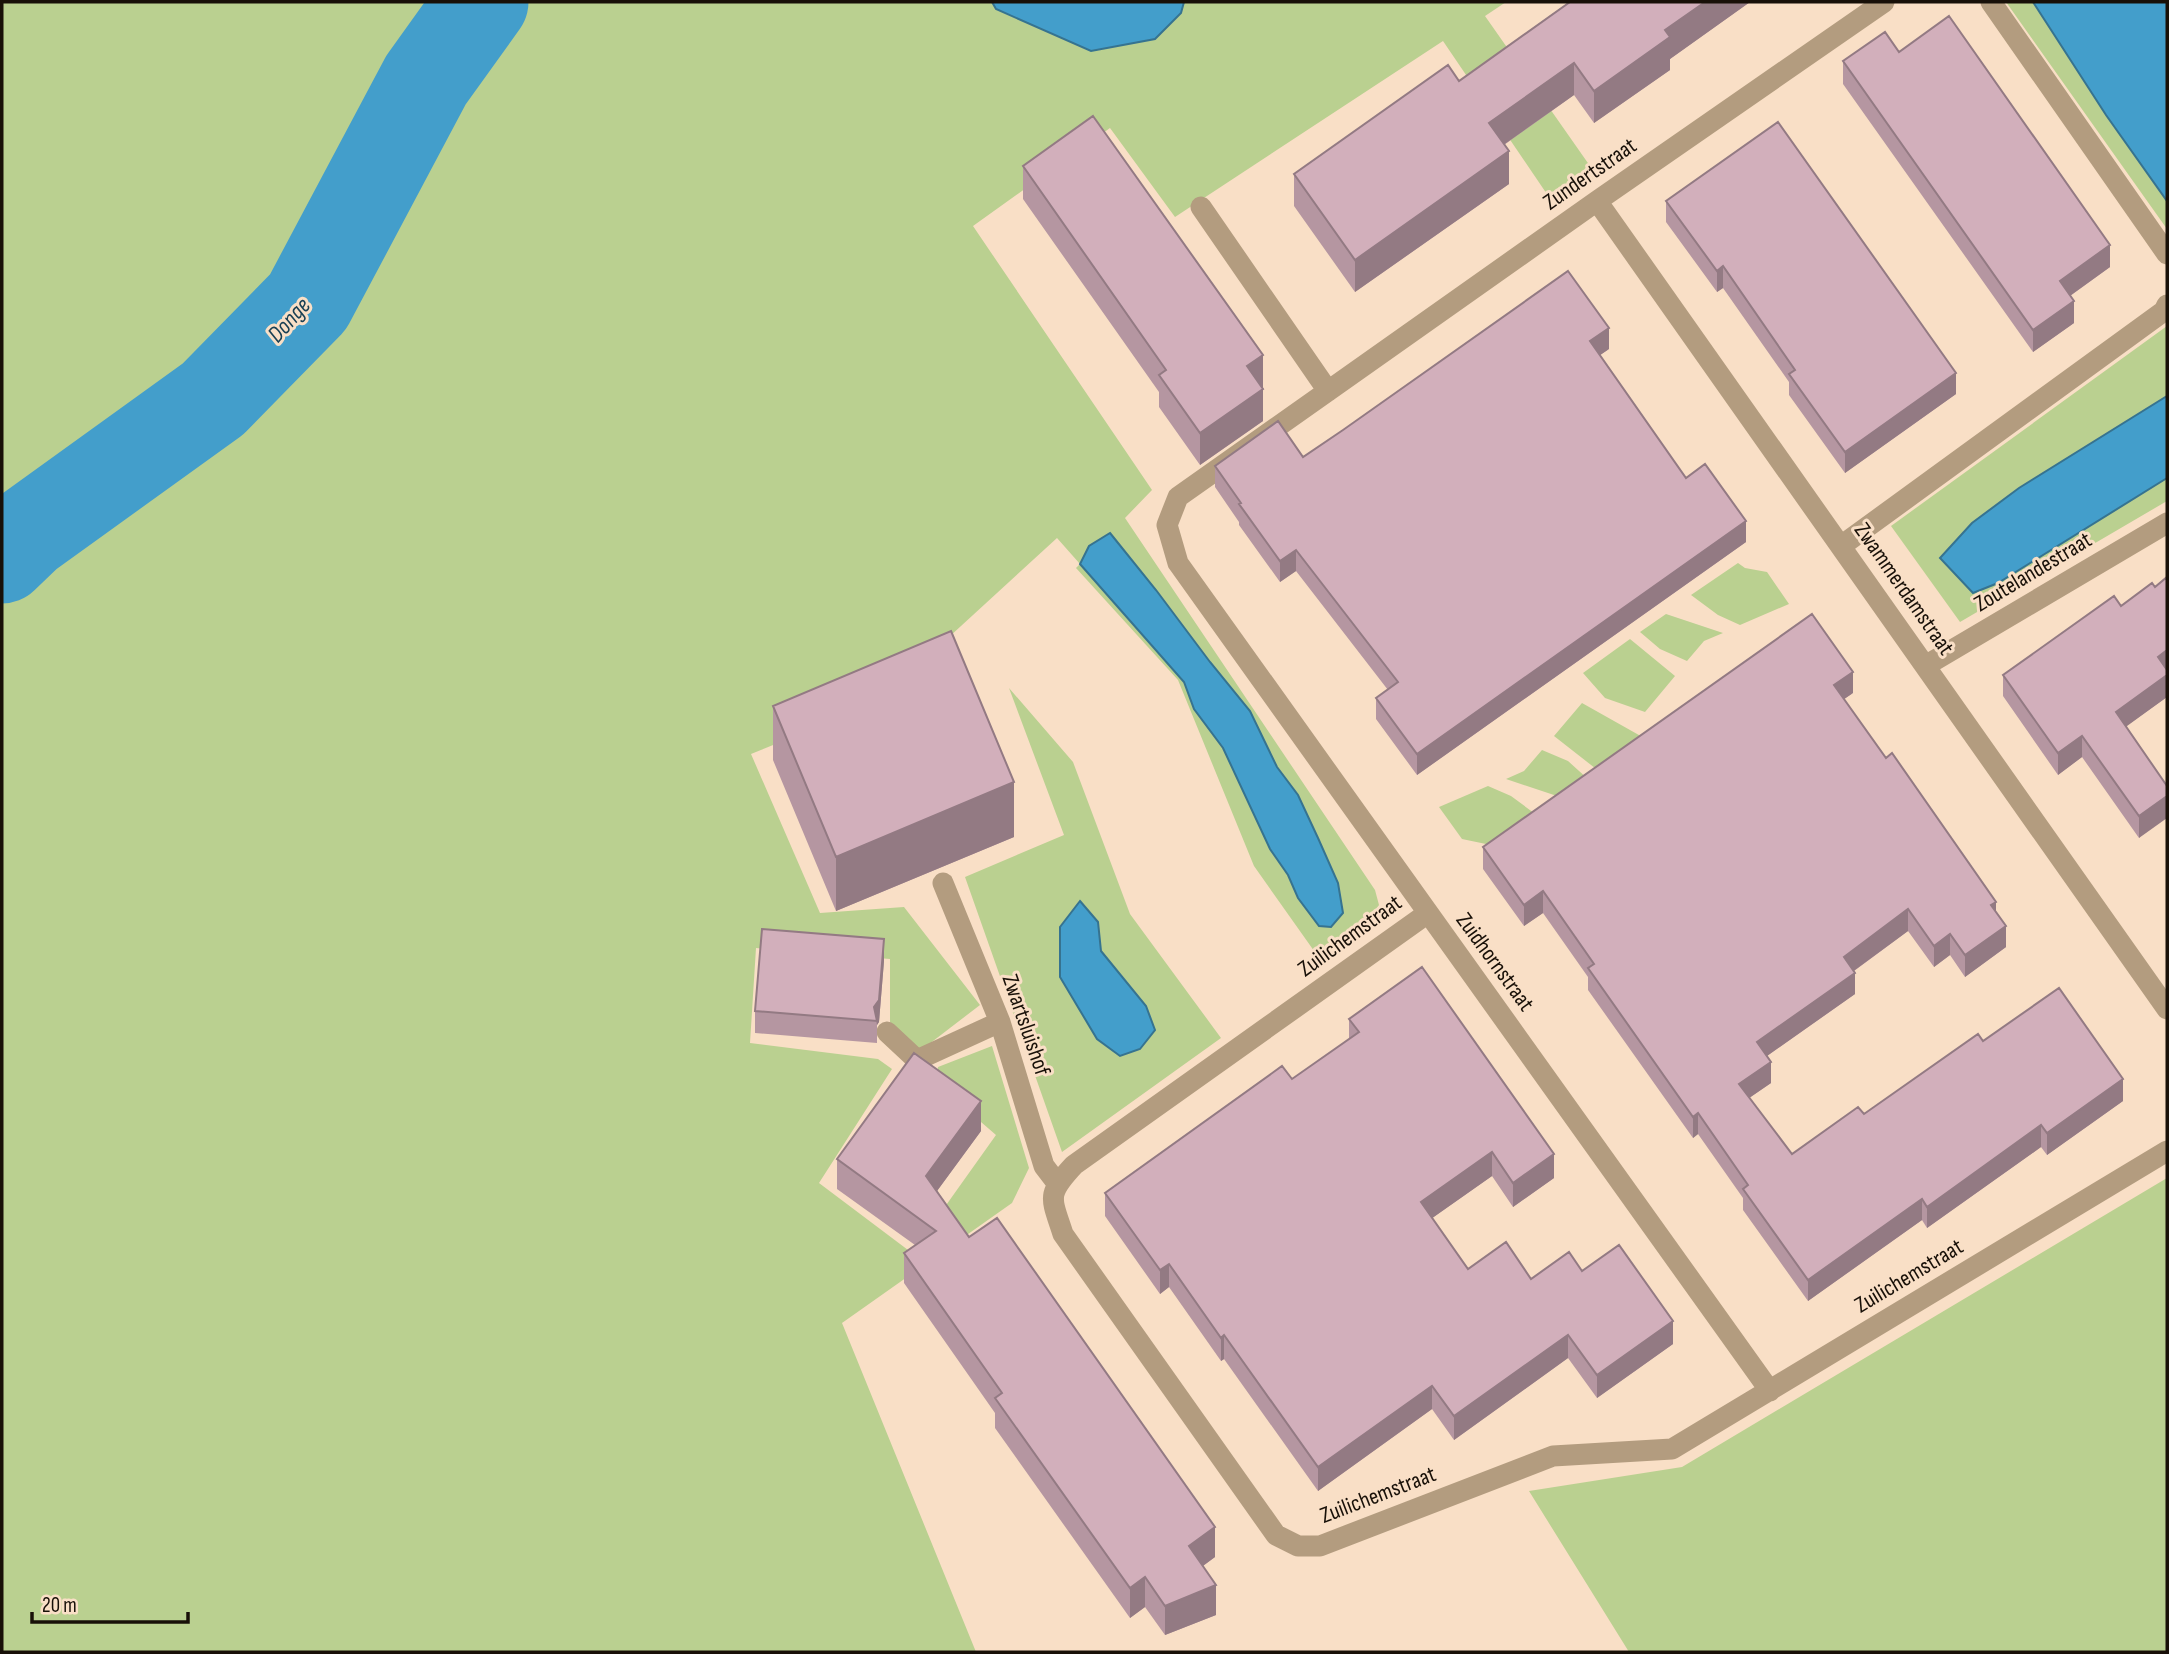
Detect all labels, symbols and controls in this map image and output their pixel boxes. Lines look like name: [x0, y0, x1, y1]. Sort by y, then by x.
street label: Zundertstraat: [1538, 132, 1642, 216]
water label: Donge: [261, 292, 317, 348]
street label: Zwammerdamstraat: [1848, 517, 1960, 661]
street label: Zoutelandestraat: [1969, 526, 2097, 618]
street label: Zuilichemstraat: [1293, 889, 1407, 983]
street label: Zuidhornstraat: [1450, 907, 1540, 1017]
street label: Zwartsluishof: [996, 971, 1056, 1080]
street label: Zuilichemstraat: [1850, 1233, 1968, 1319]
street label: Zuilichemstraat: [1316, 1460, 1440, 1530]
scale bar: [32, 1580, 187, 1624]
text: 20 m: [42, 1593, 77, 1618]

